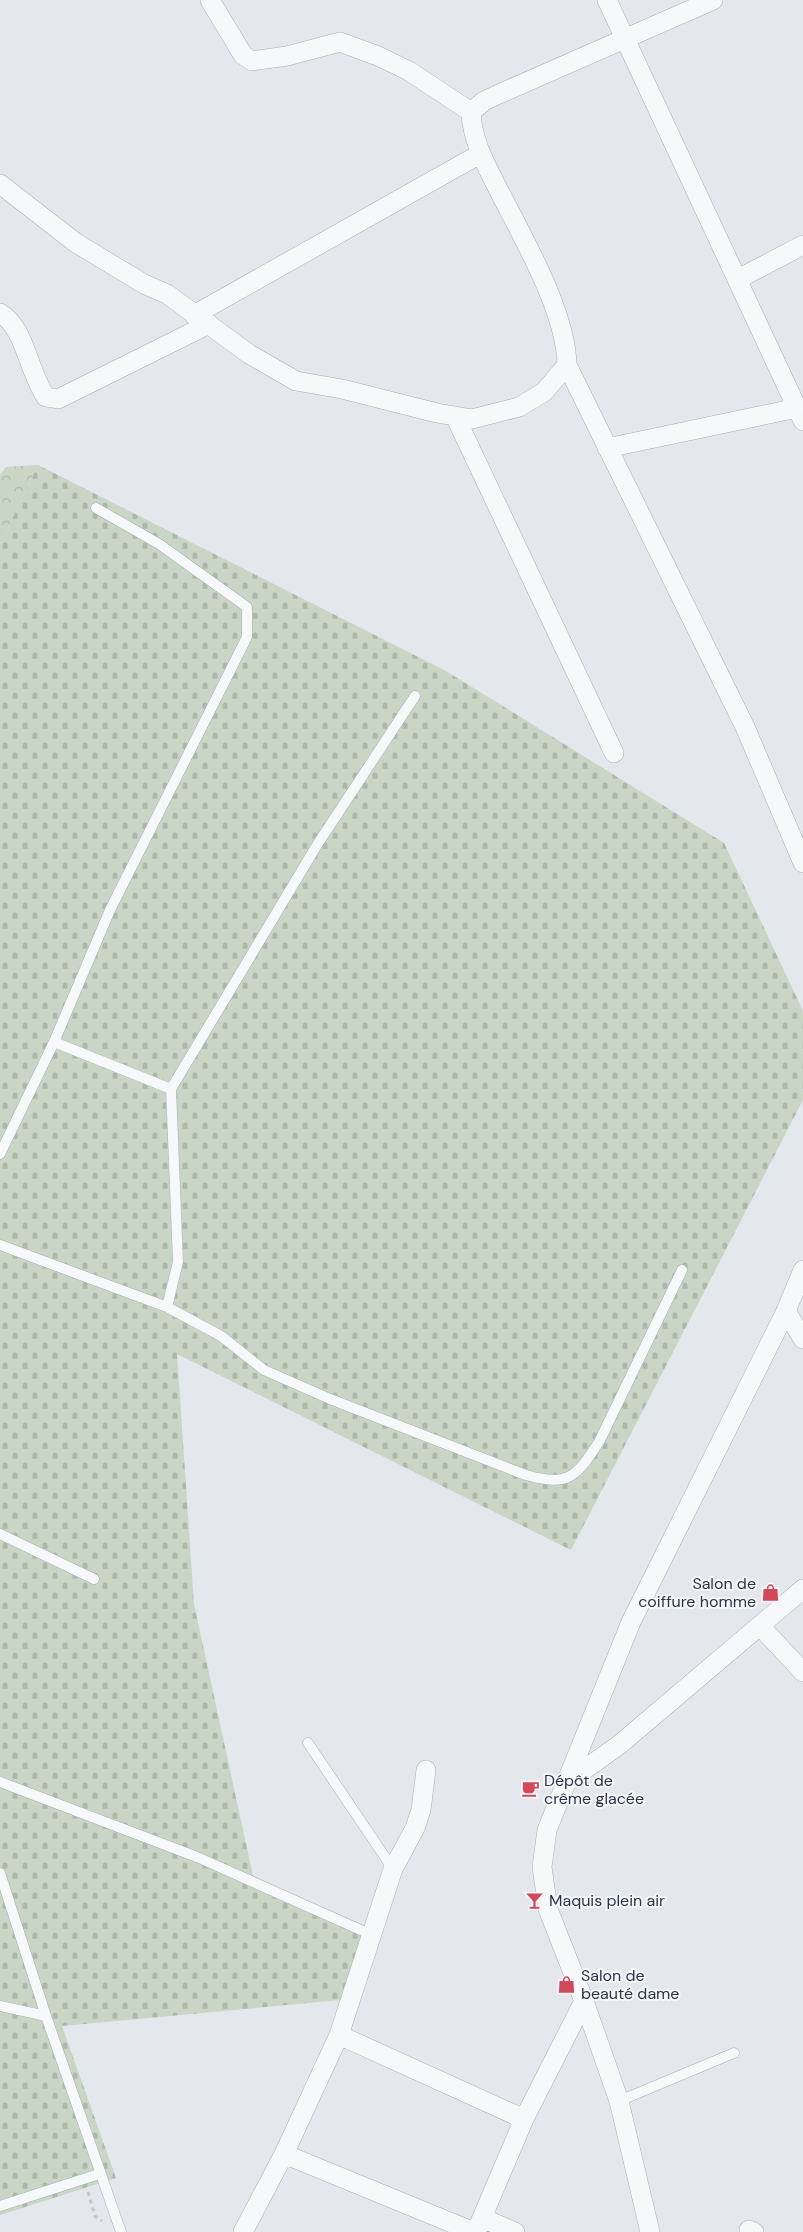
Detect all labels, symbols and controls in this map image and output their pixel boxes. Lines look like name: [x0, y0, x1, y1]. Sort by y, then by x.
place label: Salon de coiffure homme: [638, 1573, 756, 1612]
shop icon: Salon de coiffure homme: [760, 1582, 780, 1602]
place label: Dépôt de crême glacée: [544, 1770, 644, 1809]
cafe icon: Dépôt de crême glacée: [520, 1779, 540, 1799]
bar icon: Maquis plein air: [525, 1890, 545, 1910]
place label: Maquis plein air: [549, 1890, 665, 1911]
place label: Salon de beauté dame: [581, 1965, 679, 2004]
shop icon: Salon de beauté dame: [557, 1974, 577, 1994]

